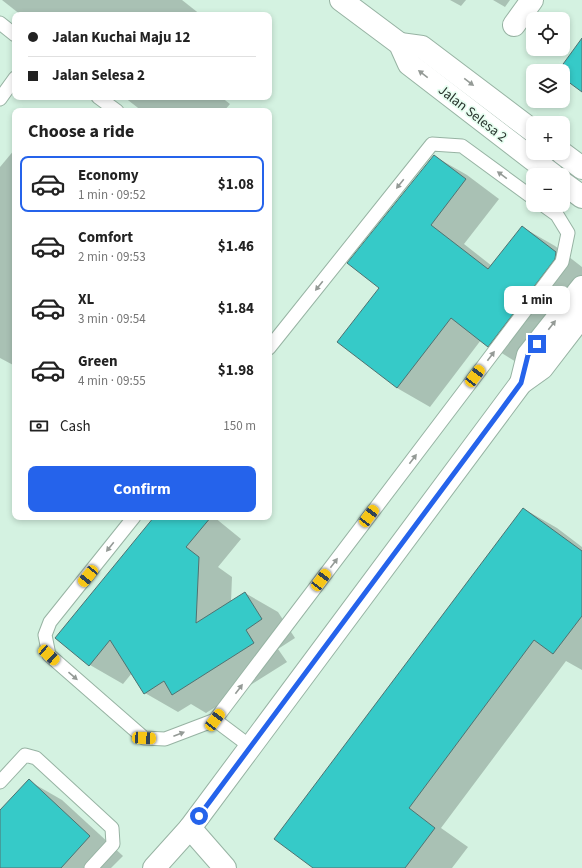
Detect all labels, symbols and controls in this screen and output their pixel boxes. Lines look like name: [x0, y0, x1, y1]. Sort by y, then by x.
map controls: [526, 12, 570, 212]
button: locate: [526, 12, 570, 56]
text: Jalan Kuchai Maju 12: [52, 27, 190, 48]
button: layers: [526, 64, 570, 108]
text: Jalan Selesa 2: [52, 65, 145, 86]
one-way arrow: [417, 70, 428, 78]
one-way arrow: [463, 78, 474, 87]
street label: Jalan Selesa 2: [434, 81, 511, 147]
button: +: [526, 116, 570, 160]
text: Choose a ride: [28, 119, 134, 144]
text: Economy: [78, 165, 139, 186]
icon: car: [30, 166, 66, 202]
button: −: [526, 168, 570, 212]
one-way arrow: [496, 170, 507, 179]
text: $1.08: [218, 174, 254, 195]
one-way arrow: [396, 179, 405, 190]
text: 1 min · 09:52: [78, 186, 146, 204]
text: Comfort: [78, 227, 133, 248]
icon: car: [30, 228, 66, 264]
text: $1.46: [218, 236, 254, 257]
text: 2 min · 09:53: [78, 248, 146, 266]
one-way arrow: [315, 280, 323, 291]
callout: 1 min: [504, 286, 570, 314]
text: XL: [78, 289, 94, 310]
icon: car: [30, 290, 66, 326]
text: 1 min: [521, 291, 553, 309]
text: $1.84: [218, 298, 254, 319]
text: 3 min · 09:54: [78, 310, 146, 328]
one-way arrow: [548, 320, 556, 331]
route end: [528, 335, 546, 353]
one-way arrow: [487, 350, 495, 361]
text: Green: [78, 351, 118, 372]
icon: car: [30, 352, 66, 388]
text: $1.98: [218, 360, 254, 381]
car: [463, 363, 487, 389]
text: 4 min · 09:55: [78, 372, 146, 390]
icon: cash: [28, 415, 50, 437]
text: Cash: [60, 416, 91, 437]
text: 150 m: [223, 417, 256, 435]
one-way arrow: [408, 454, 417, 465]
button: Confirm: [28, 466, 256, 512]
car: [357, 503, 381, 529]
one-way arrow: [106, 542, 114, 553]
one-way arrow: [330, 557, 338, 568]
car: [76, 563, 100, 589]
car: [309, 567, 333, 593]
car: [36, 643, 62, 667]
one-way arrow: [68, 672, 78, 681]
one-way arrow: [234, 683, 243, 694]
car: [203, 707, 227, 733]
one-way arrow: [173, 730, 185, 736]
car: [132, 731, 156, 745]
route start: [190, 807, 208, 825]

